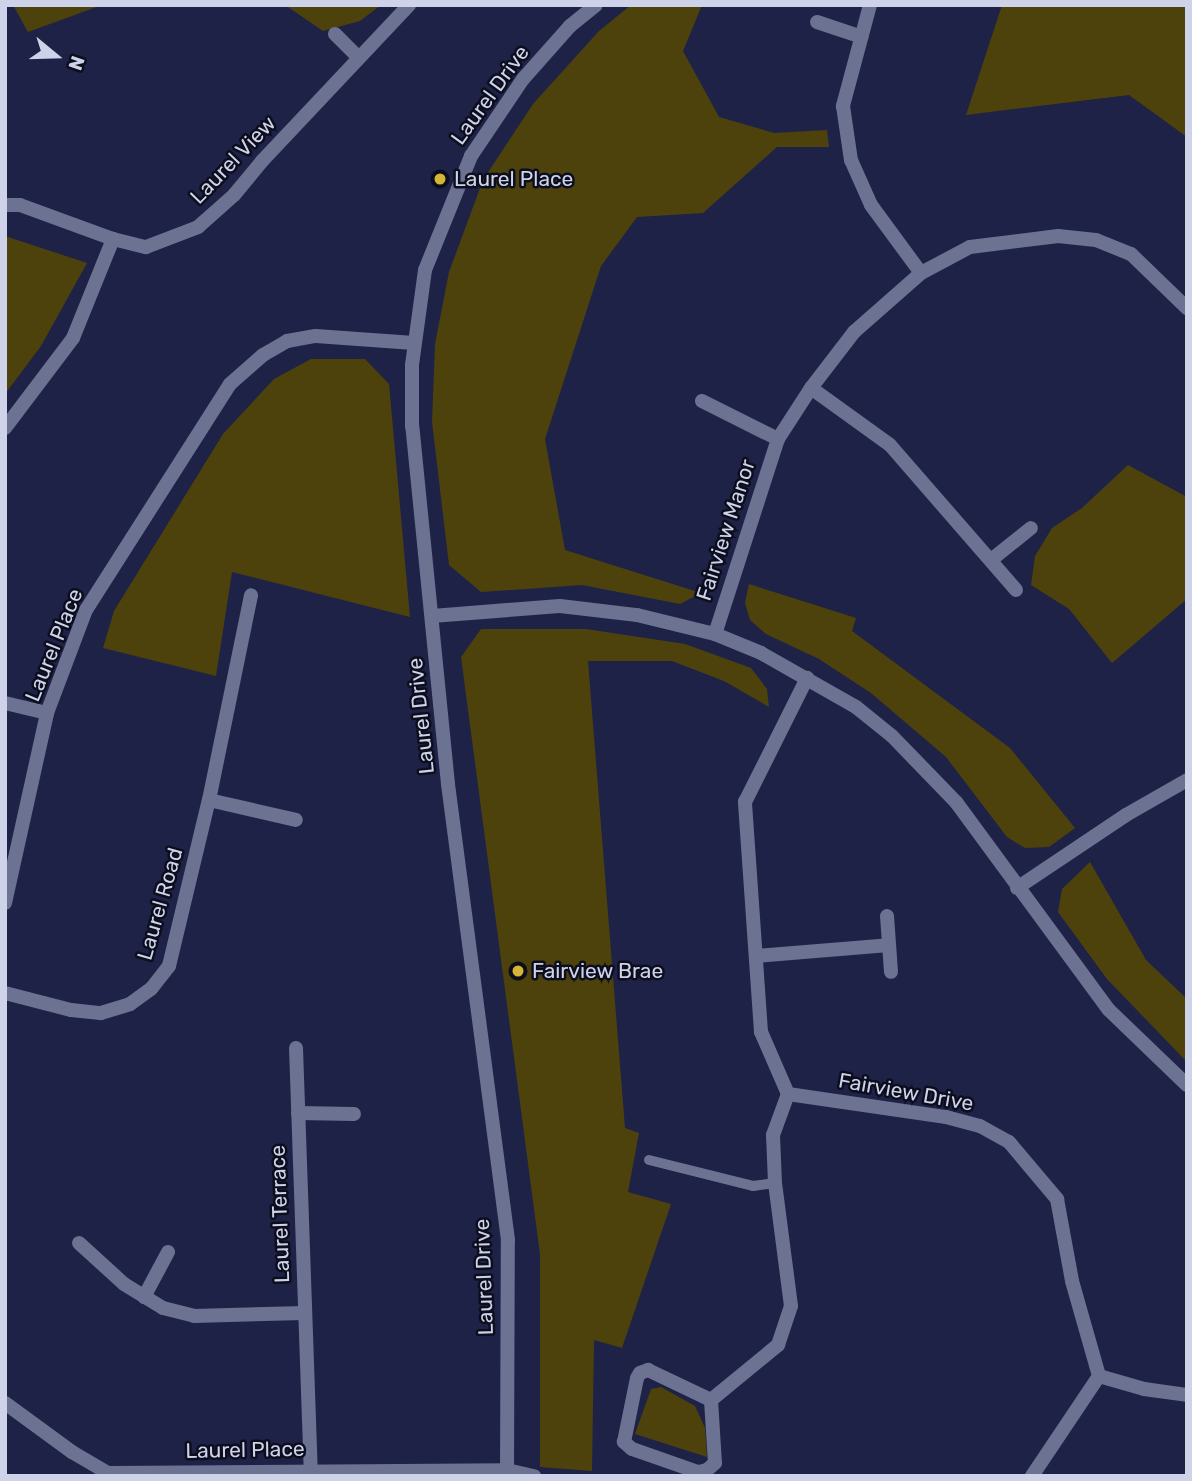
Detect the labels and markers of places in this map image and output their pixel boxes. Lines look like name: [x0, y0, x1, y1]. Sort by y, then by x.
place label: Laurel Place: [454, 166, 573, 192]
marker: Laurel Place: [432, 171, 448, 187]
place label: Fairview Brae: [532, 958, 664, 984]
marker: Fairview Brae: [510, 963, 526, 979]

